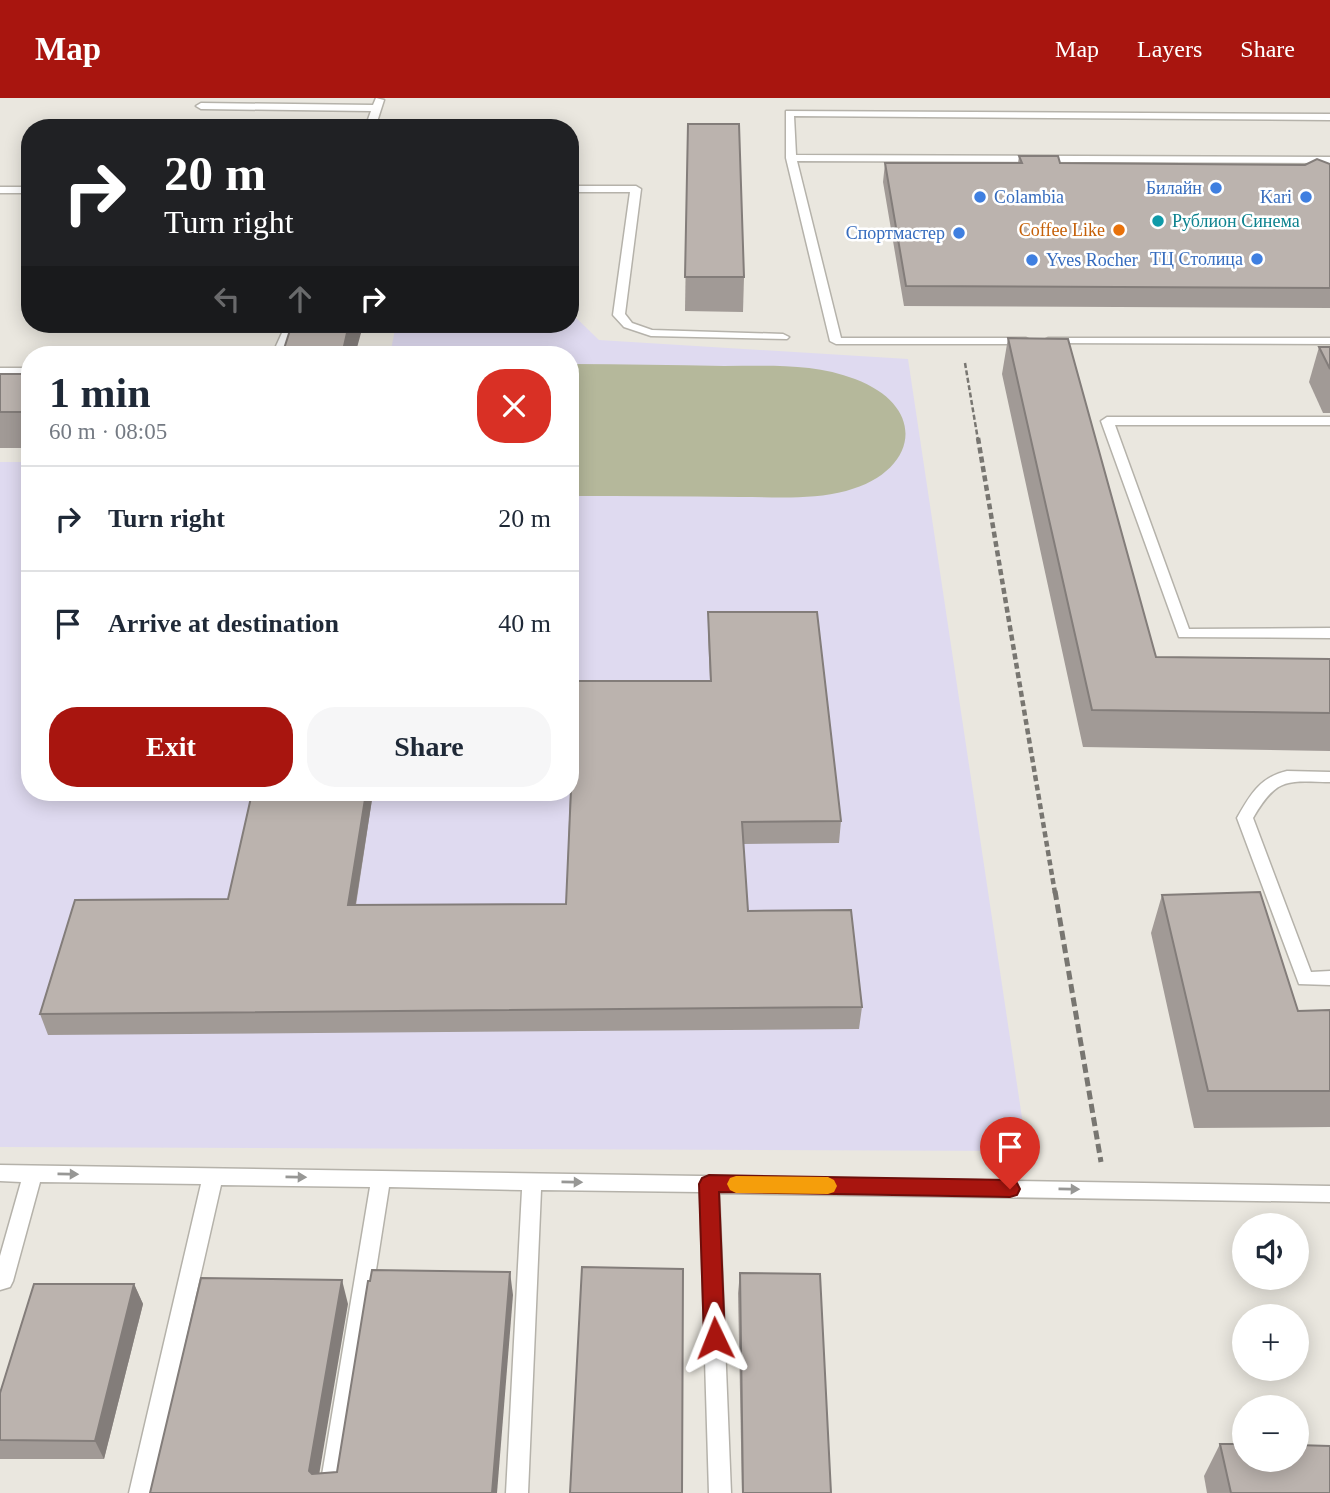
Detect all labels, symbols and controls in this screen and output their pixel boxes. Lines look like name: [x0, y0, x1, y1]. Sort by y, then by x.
text: Map: [35, 31, 101, 67]
text: Map: [1055, 36, 1099, 62]
text: Layers: [1137, 36, 1202, 62]
text: Share: [1240, 36, 1295, 62]
text: 20 m: [164, 146, 266, 201]
icon: right: [49, 147, 140, 238]
place label: Билайн: [1146, 178, 1202, 198]
marker: Билайн: [1208, 180, 1224, 196]
place label: Colambia: [994, 187, 1064, 207]
place label: Kari: [1260, 187, 1292, 207]
marker: Colambia: [972, 189, 988, 205]
marker: Kari: [1298, 189, 1314, 205]
text: Turn right: [164, 204, 294, 240]
place label: Рублион Синема: [1172, 211, 1300, 231]
marker: Рублион Синема: [1150, 213, 1166, 229]
place label: Coffee Like: [1019, 220, 1105, 240]
marker: Coffee Like: [1111, 222, 1127, 238]
place label: Спортмастер: [846, 223, 945, 243]
marker: Спортмастер: [951, 225, 967, 241]
place label: ТЦ Столица: [1150, 249, 1243, 269]
place label: Yves Rocher: [1046, 250, 1138, 270]
marker: ТЦ Столица: [1249, 251, 1265, 267]
marker: Yves Rocher: [1024, 252, 1040, 268]
icon: left: [208, 280, 246, 318]
icon: ahead: [281, 280, 319, 318]
icon: right: [354, 280, 392, 318]
button: close: [477, 369, 551, 443]
text: 1 min: [49, 370, 151, 416]
text: 60 m · 08:05: [49, 419, 167, 444]
icon: right: [49, 500, 87, 538]
text: Turn right: [108, 504, 225, 533]
text: 20 m: [498, 504, 551, 533]
icon: arrive: [49, 605, 87, 643]
text: Arrive at destination: [108, 609, 339, 638]
text: 40 m: [498, 609, 551, 638]
button: Exit: [49, 707, 293, 787]
button: Share: [307, 707, 551, 787]
pin: [980, 1117, 1040, 1189]
icon: arrive: [991, 1128, 1029, 1166]
one-way arrow: [57, 1168, 79, 1179]
one-way arrow: [285, 1172, 307, 1183]
one-way arrow: [561, 1176, 583, 1188]
one-way arrow: [1058, 1184, 1080, 1195]
map controls: [1232, 1213, 1309, 1472]
button: sound: [1232, 1213, 1309, 1290]
position arrow: [678, 1301, 752, 1375]
button: +: [1232, 1304, 1309, 1381]
button: −: [1232, 1395, 1309, 1472]

